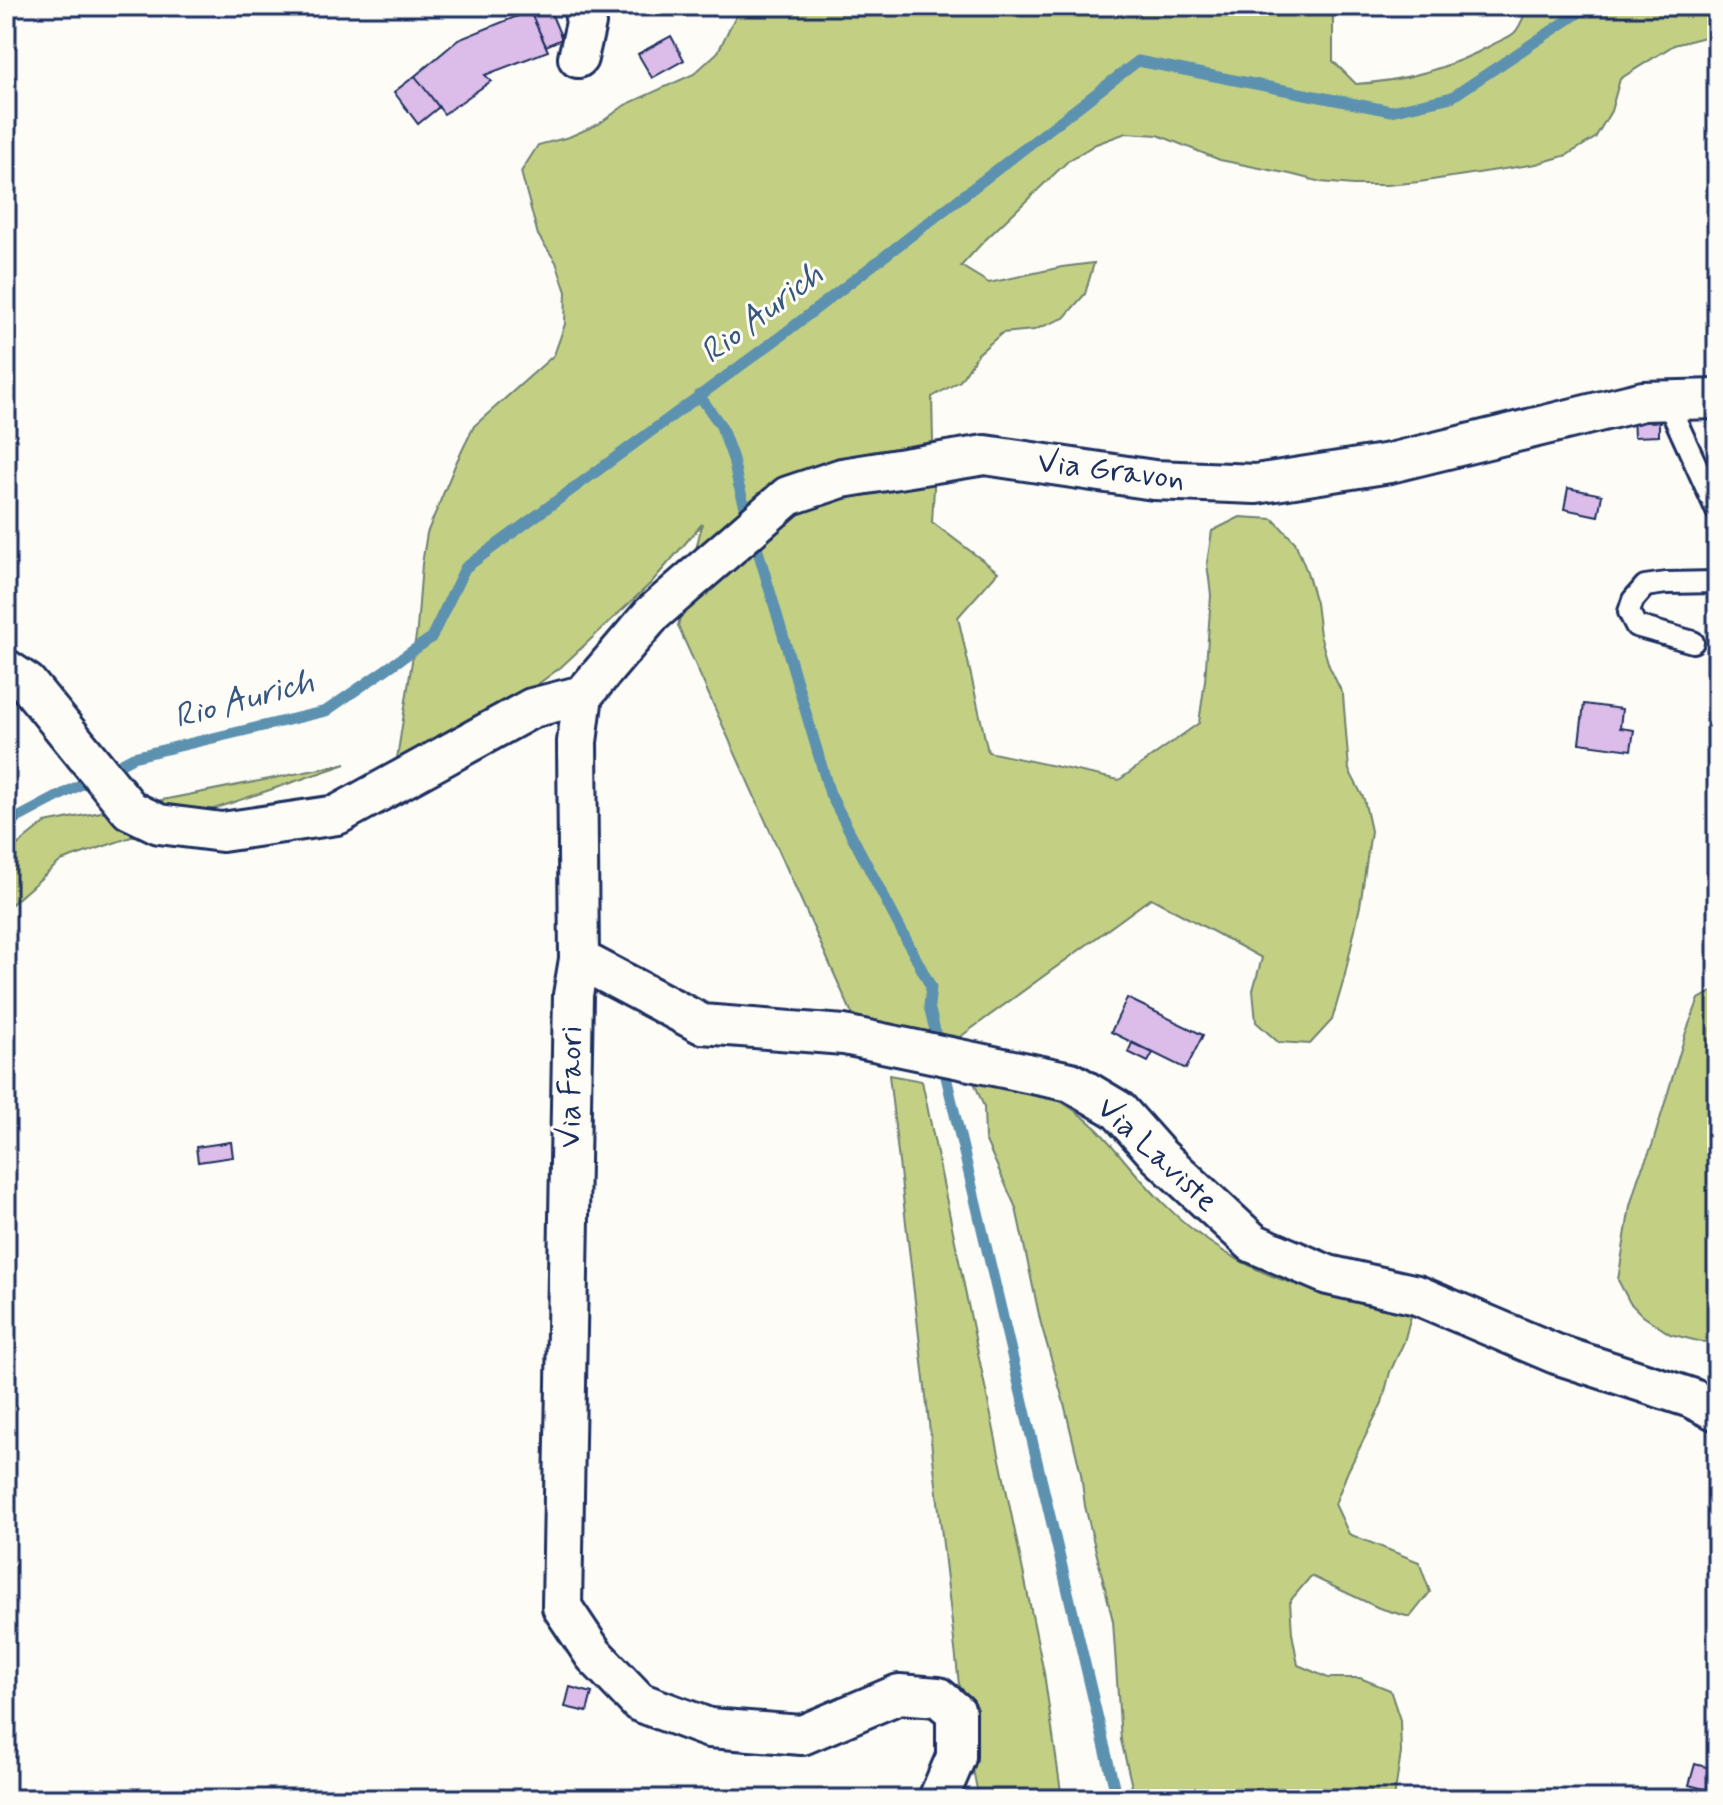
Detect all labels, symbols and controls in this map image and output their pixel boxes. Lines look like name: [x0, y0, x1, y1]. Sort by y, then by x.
water label: Rio Aurich: [691, 253, 833, 375]
street label: Via Gravon: [1035, 441, 1187, 501]
water label: Rio Aurich: [169, 660, 319, 740]
street label: Via Faori: [549, 1025, 593, 1149]
street label: Via Laviste: [1087, 1088, 1227, 1222]

